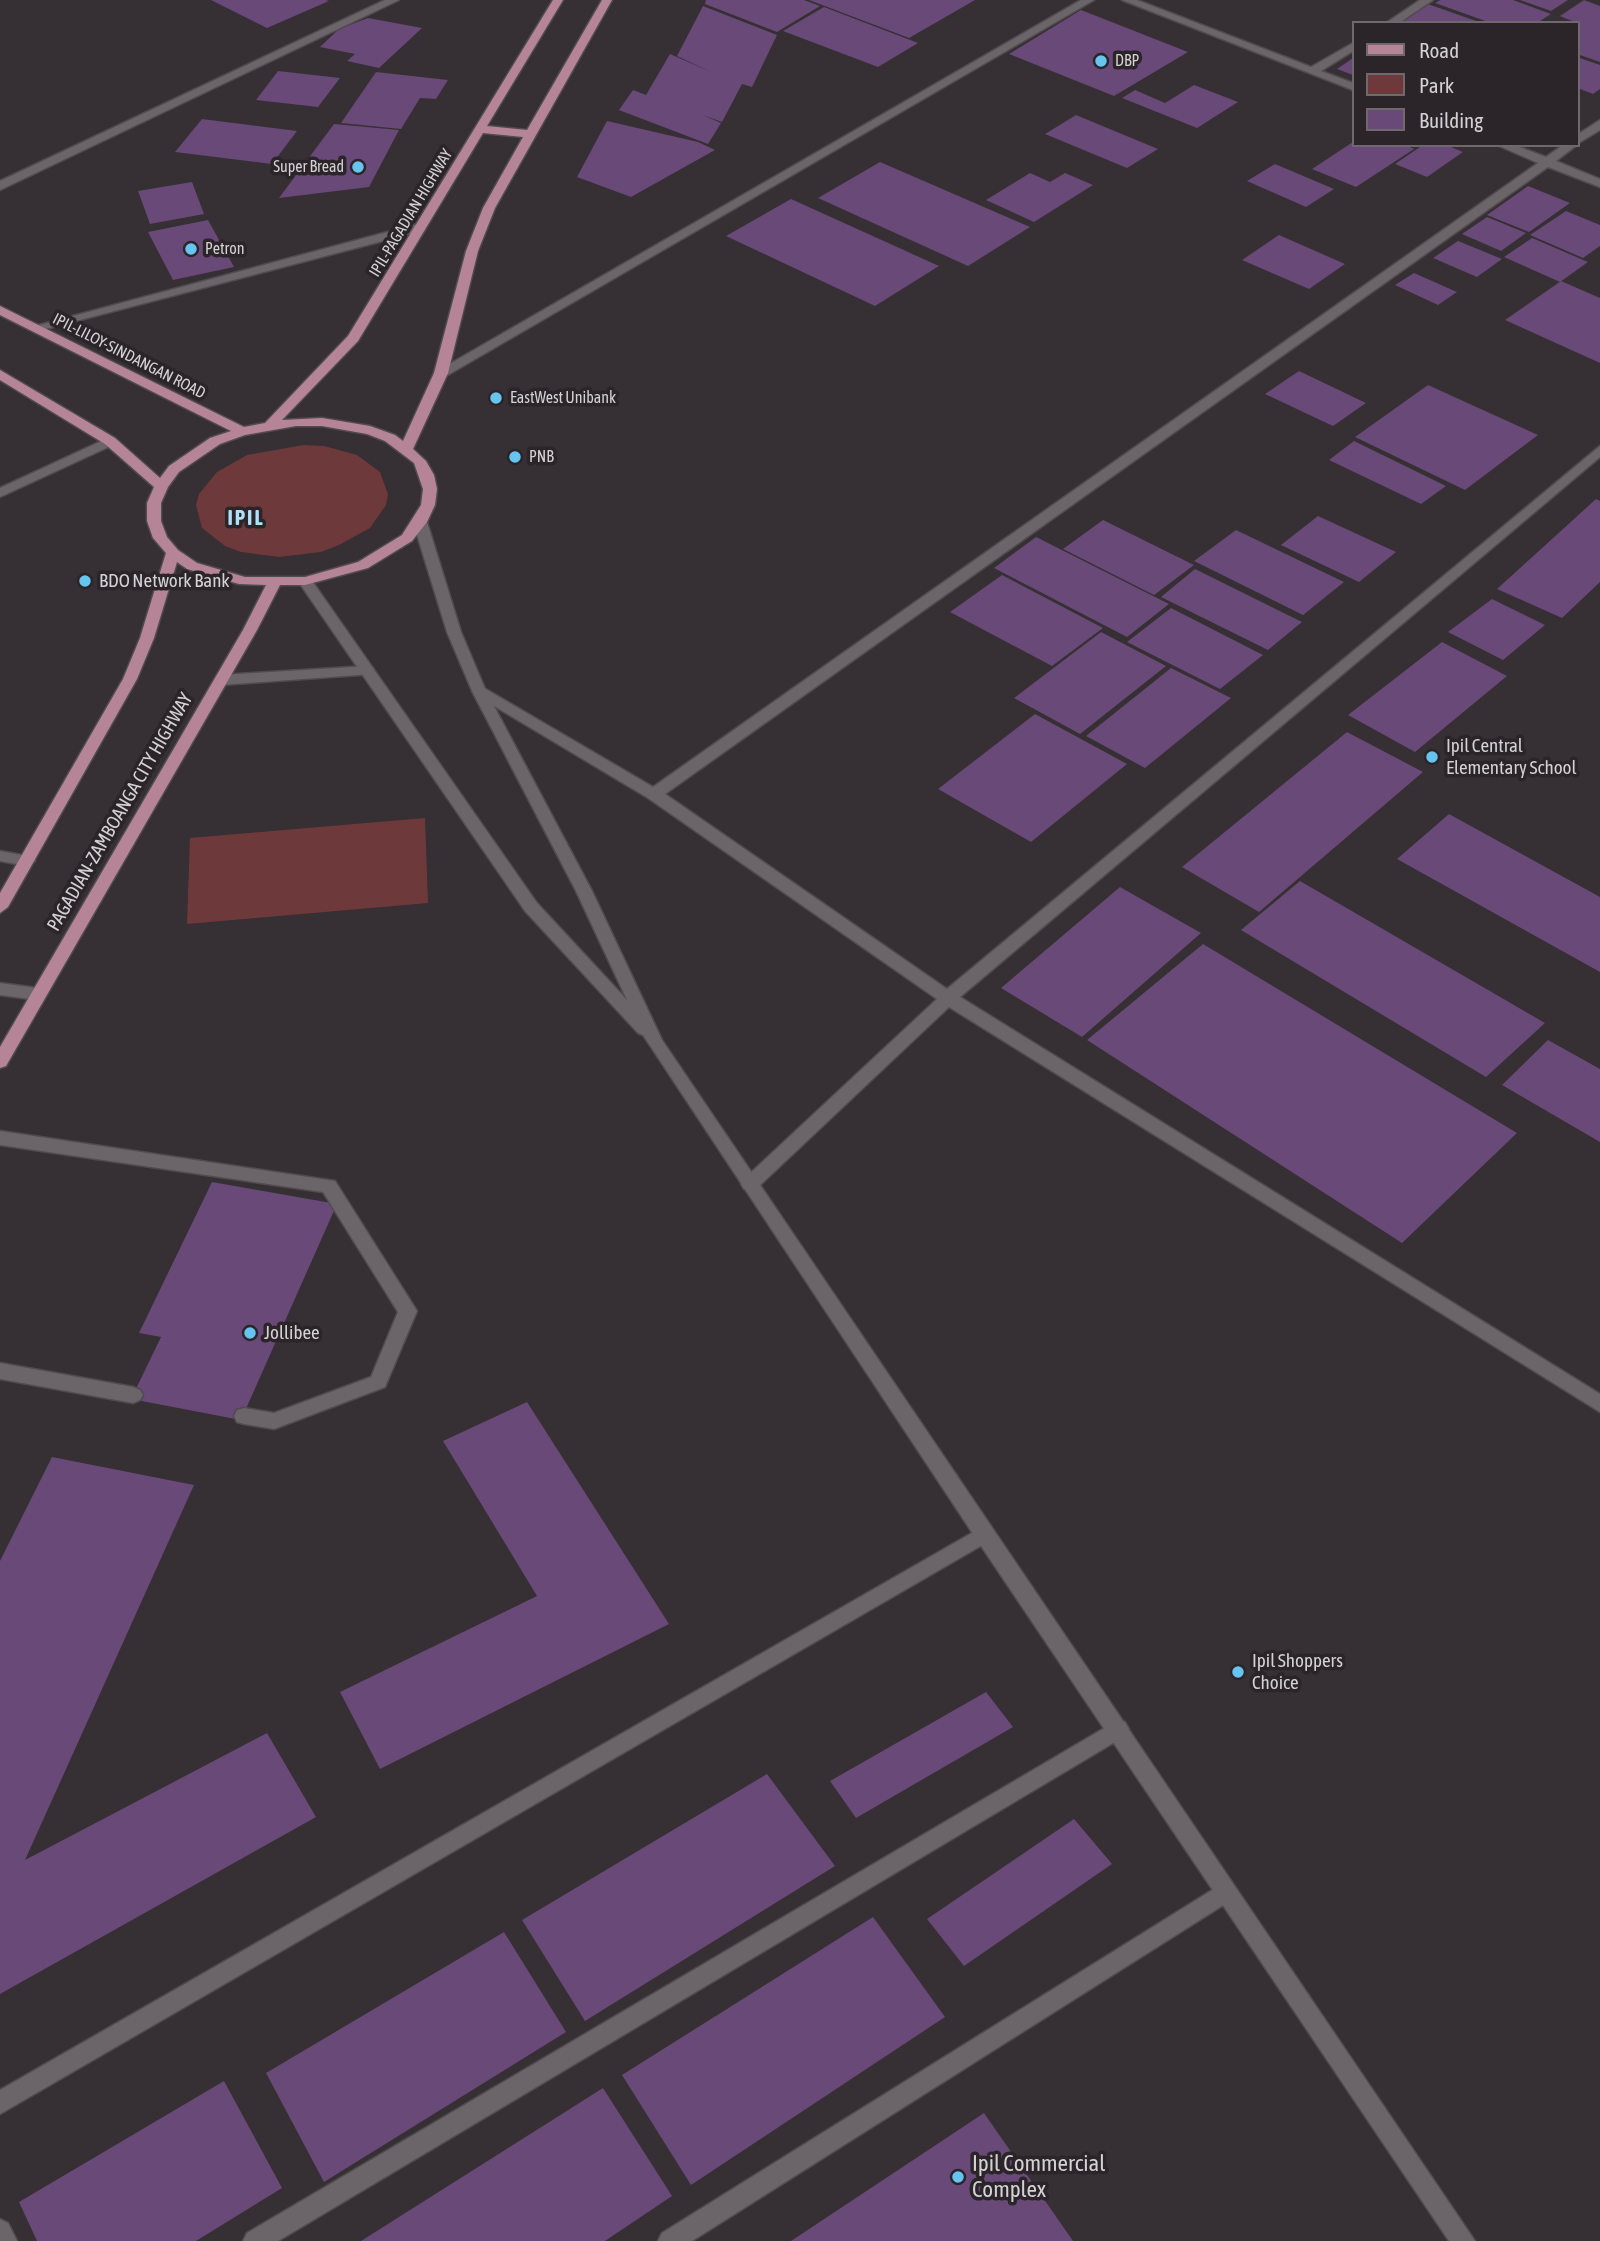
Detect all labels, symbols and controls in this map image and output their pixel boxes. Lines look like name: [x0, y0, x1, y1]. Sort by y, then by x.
legend: [1352, 21, 1579, 147]
text: Road: [1419, 38, 1459, 62]
place label: DBP: [1115, 51, 1139, 71]
marker: DBP: [1093, 53, 1109, 69]
text: Park: [1419, 73, 1454, 97]
text: Building: [1419, 108, 1483, 132]
street label: IPIL-PAGADIAN HIGHWAY: [365, 146, 457, 280]
place label: Super Bread: [273, 157, 344, 177]
marker: Super Bread: [350, 159, 366, 175]
place label: Petron: [205, 239, 245, 259]
marker: Petron: [183, 241, 199, 257]
street label: IPIL-LILOY-SINDANGAN ROAD: [49, 309, 209, 403]
place label: EastWest Unibank: [510, 388, 616, 408]
marker: EastWest Unibank: [488, 390, 504, 406]
place label: PNB: [529, 447, 554, 467]
marker: PNB: [507, 449, 523, 465]
district label: IPIL: [228, 505, 264, 531]
place label: BDO Network Bank: [99, 570, 230, 592]
marker: BDO Network Bank: [77, 573, 93, 589]
street label: PAGADIAN-ZAMBOANGA CITY HIGHWAY: [42, 689, 198, 935]
place label: Ipil Central Elementary School: [1446, 735, 1577, 779]
marker: Ipil Central Elementary School: [1424, 749, 1440, 765]
place label: Jollibee: [264, 1322, 320, 1344]
marker: Jollibee: [242, 1325, 258, 1341]
place label: Ipil Shoppers Choice: [1252, 1650, 1343, 1694]
marker: Ipil Shoppers Choice: [1230, 1664, 1246, 1680]
place label: Ipil Commercial Complex: [972, 2150, 1105, 2204]
marker: Ipil Commercial Complex: [950, 2169, 966, 2185]

